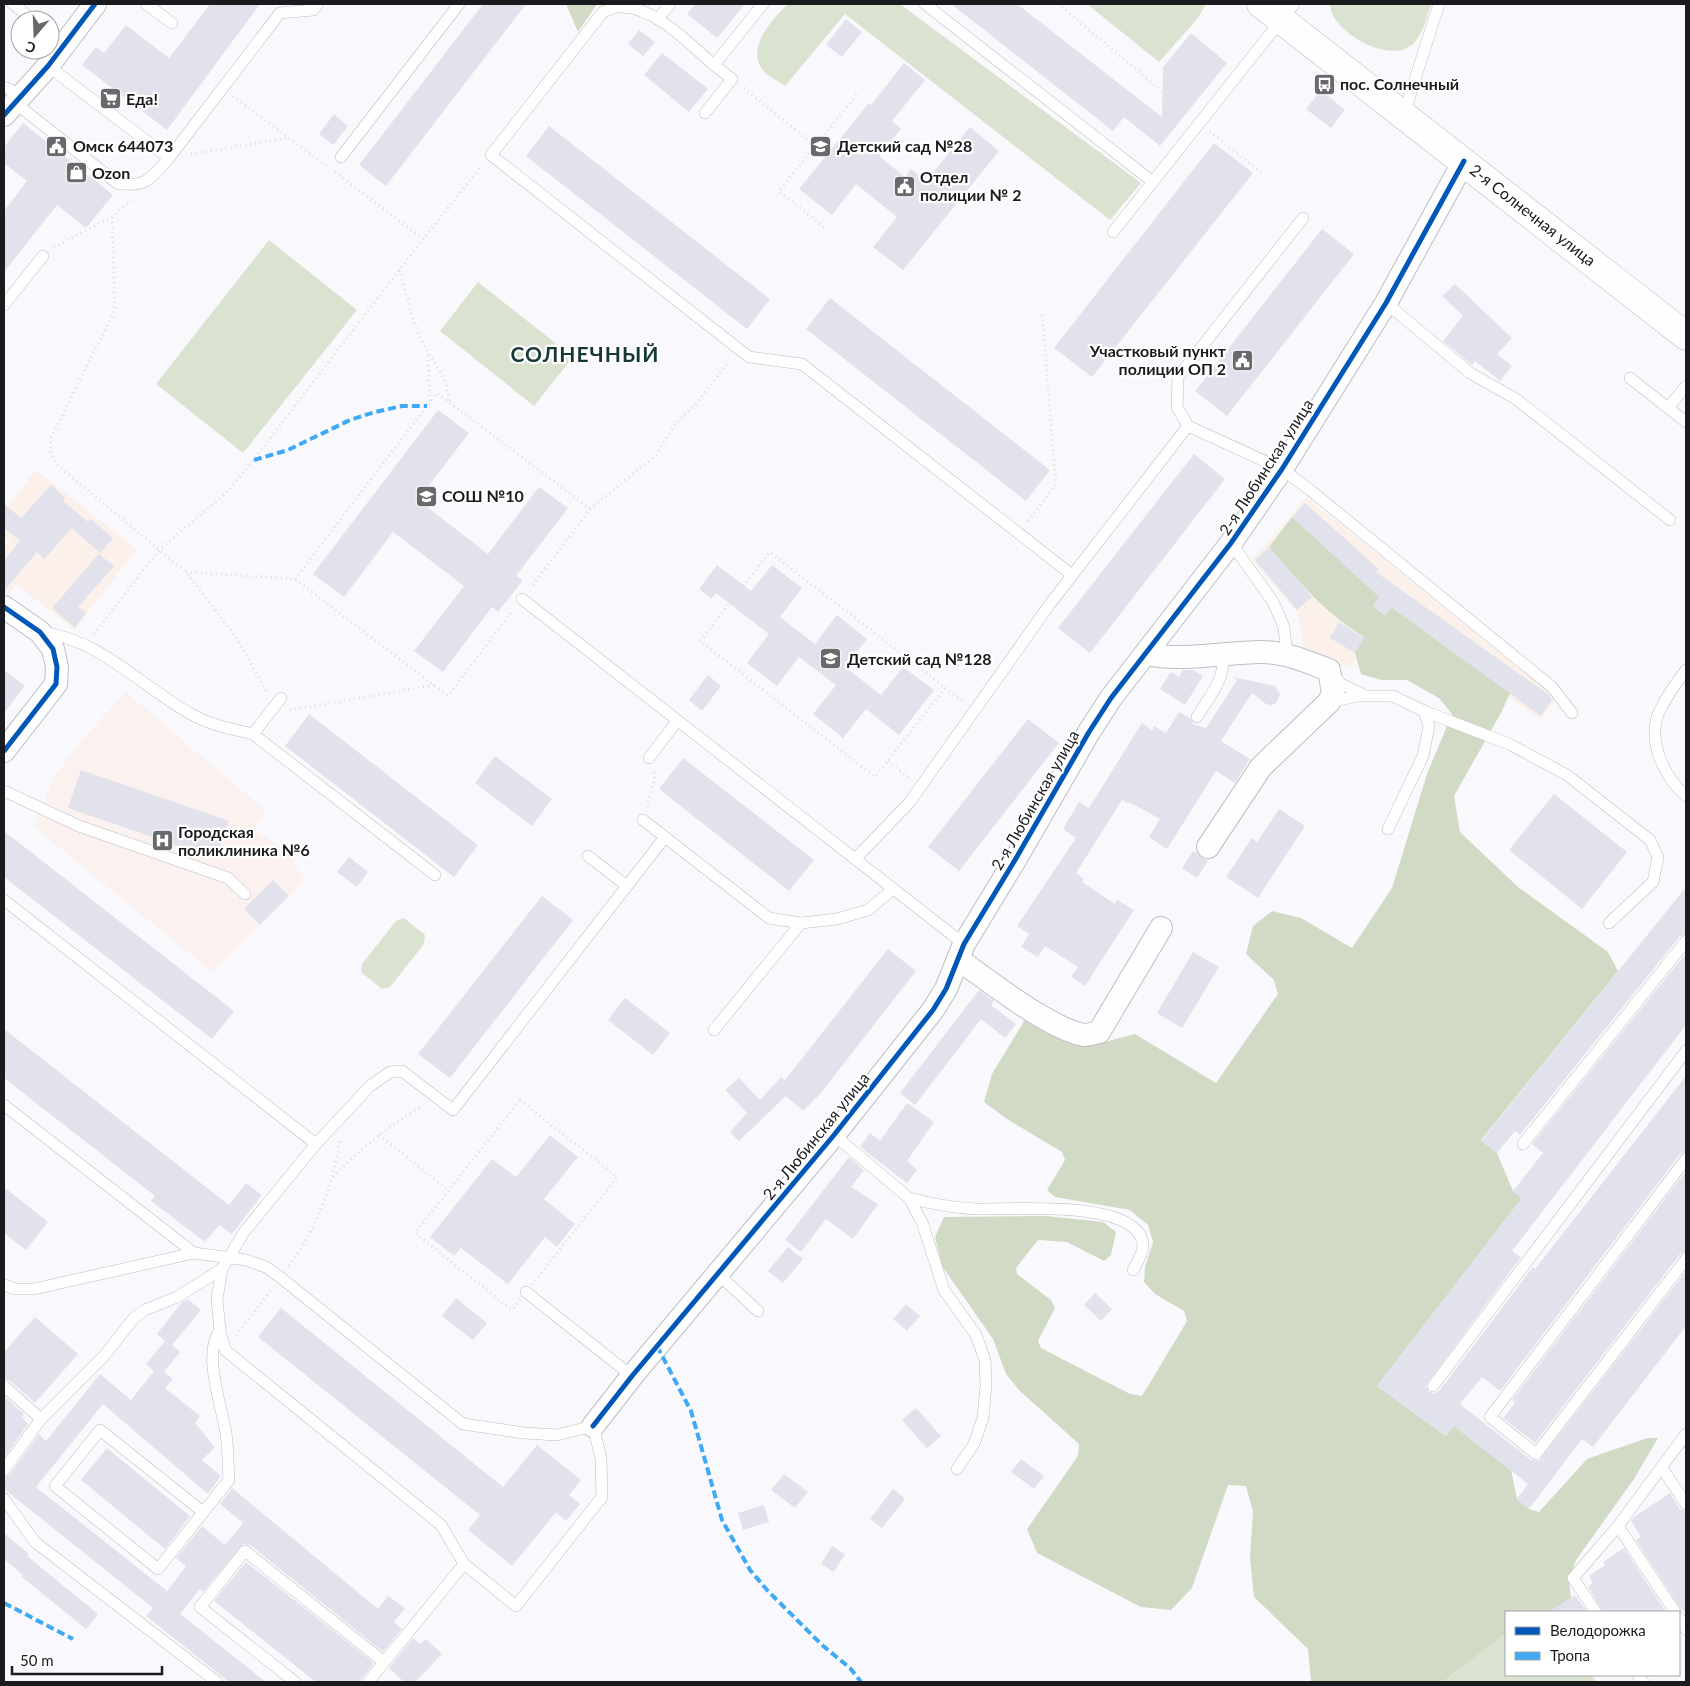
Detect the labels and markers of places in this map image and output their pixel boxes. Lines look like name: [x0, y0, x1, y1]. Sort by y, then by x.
bus stop icon: пос. Солнечный: [1312, 72, 1336, 96]
place label: пос. Солнечный: [1340, 74, 1459, 93]
supermarket icon: Еда!: [98, 87, 122, 111]
place label: Еда!: [126, 89, 158, 108]
public building icon: Омск 644073: [45, 134, 69, 158]
school or university icon: Детский сад №28: [809, 134, 833, 158]
place label: Омск 644073: [73, 136, 173, 155]
place label: Детский сад №28: [837, 136, 972, 155]
shop icon: Ozon: [64, 161, 88, 185]
place label: Ozon: [92, 163, 130, 182]
place label: Отдел полиции № 2: [920, 167, 1021, 204]
public building icon: Отдел полиции № 2: [892, 174, 916, 198]
place label: Участковый пункт полиции ОП 2: [1089, 341, 1227, 378]
public building icon: Участковый пункт полиции ОП 2: [1230, 348, 1254, 372]
school or university icon: СОШ №10: [414, 484, 438, 508]
place label: СОШ №10: [442, 486, 524, 505]
school or university icon: Детский сад №128: [819, 647, 843, 671]
place label: Детский сад №128: [847, 649, 991, 668]
place label: Городская поликлиника №6: [178, 822, 310, 859]
hospital icon: Городская поликлиника №6: [150, 829, 174, 853]

